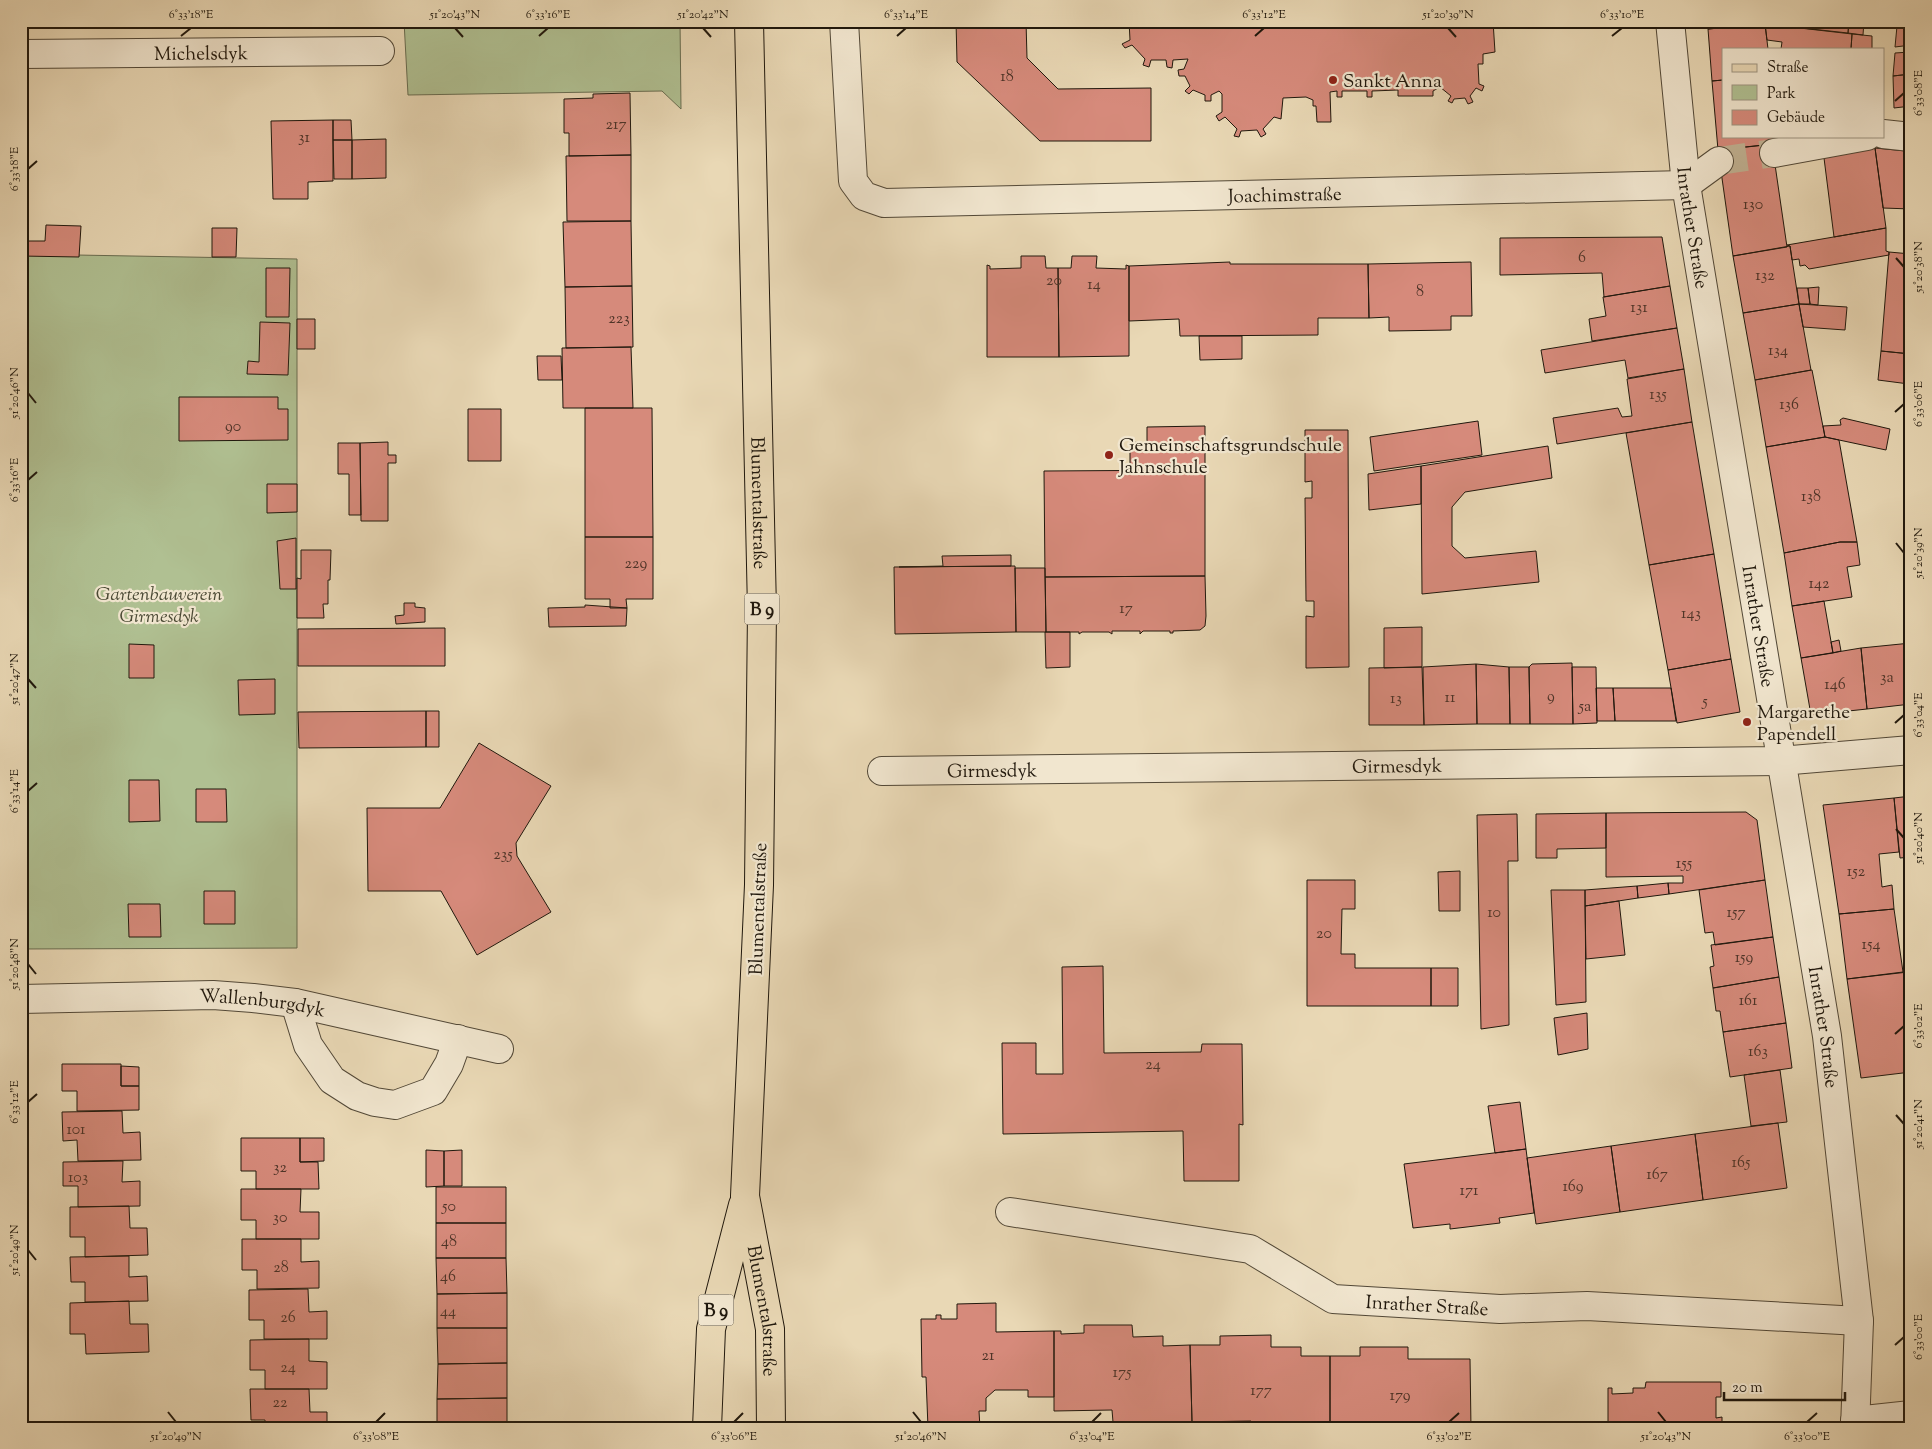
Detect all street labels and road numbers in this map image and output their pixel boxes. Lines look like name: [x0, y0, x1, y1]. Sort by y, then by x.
street label: Michelsdyk: [154, 41, 249, 69]
street label: Inrather Straße: [1668, 166, 1714, 291]
street label: Joachimstraße: [1227, 182, 1342, 211]
street label: Blumentalstraße: [742, 436, 772, 570]
street label: Inrather Straße: [1733, 564, 1780, 690]
road number: B 9: [744, 594, 780, 624]
street label: Girmesdyk: [1352, 754, 1443, 782]
street label: Girmesdyk: [947, 758, 1038, 786]
street label: Blumentalstraße: [744, 842, 775, 976]
street label: Inrather Straße: [1800, 964, 1844, 1090]
street label: Wallenburgdyk: [199, 984, 328, 1026]
street label: Blumentalstraße: [739, 1243, 781, 1377]
street label: Inrather Straße: [1365, 1290, 1489, 1324]
road number: B 9: [698, 1294, 734, 1326]

